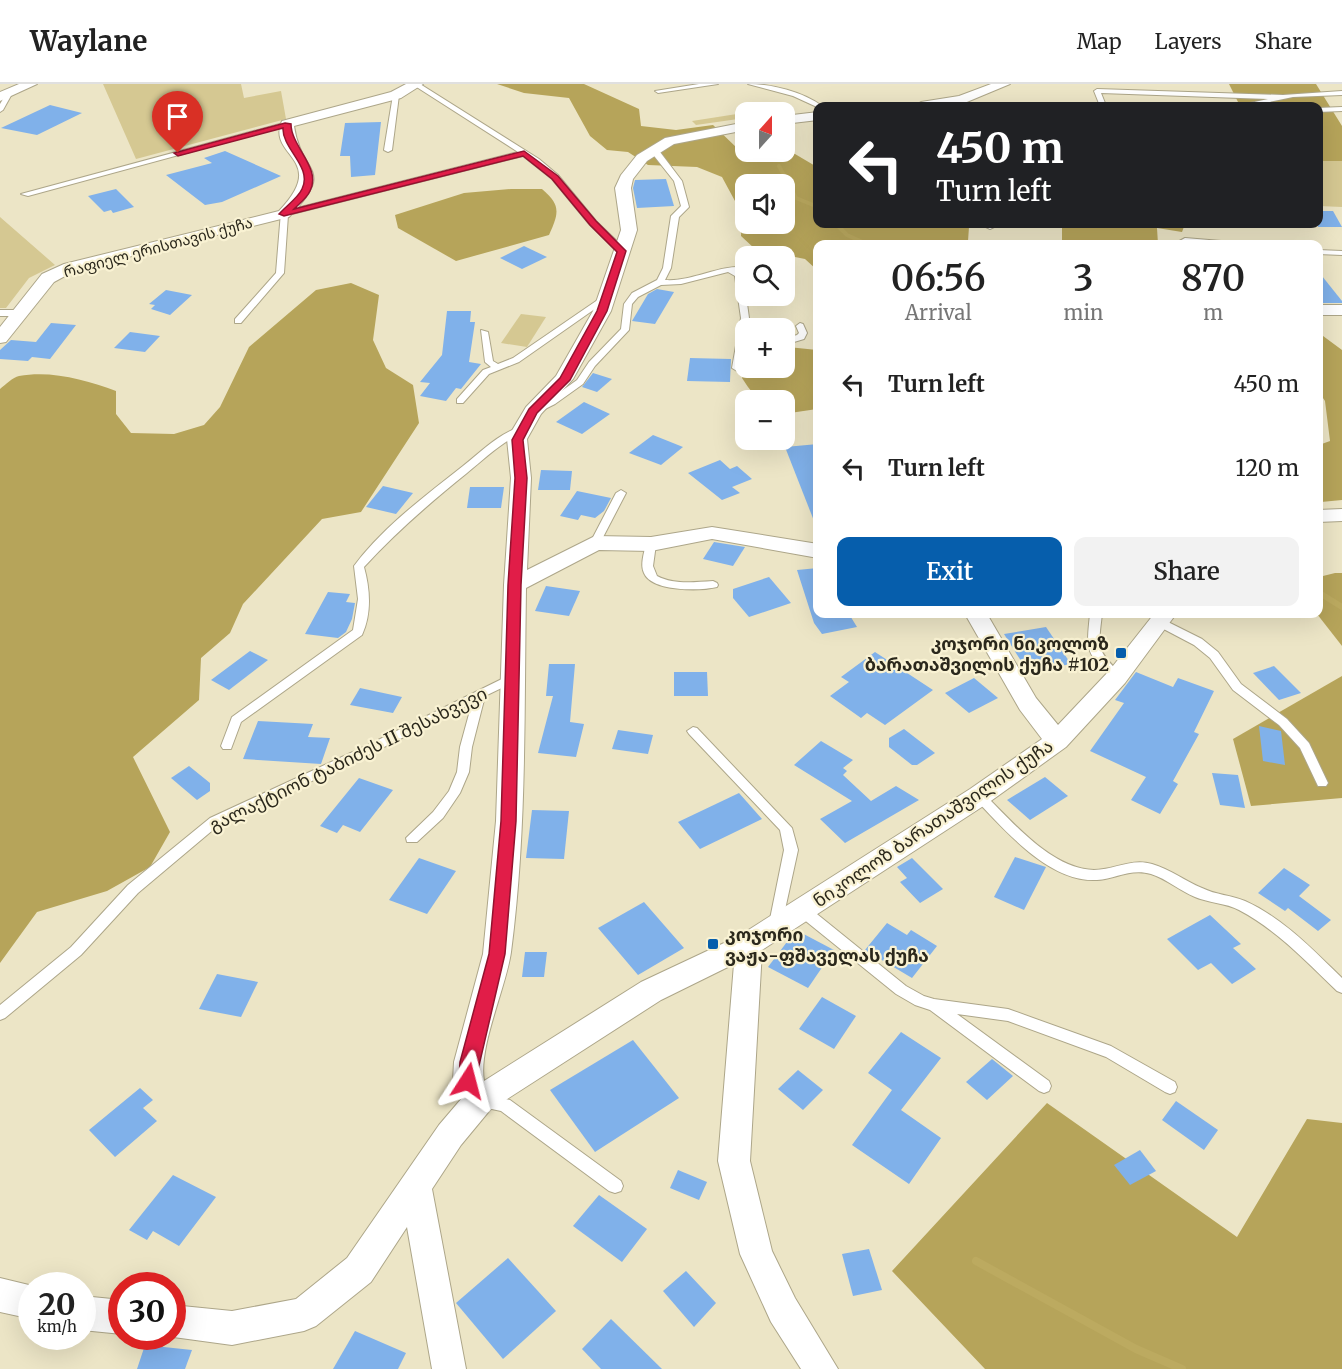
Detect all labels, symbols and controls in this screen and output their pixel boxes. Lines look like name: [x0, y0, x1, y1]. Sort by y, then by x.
text: Waylane: [30, 23, 147, 59]
text: Map: [1077, 28, 1122, 55]
text: Layers: [1155, 28, 1222, 55]
text: Share: [1255, 28, 1312, 55]
pin: [152, 91, 203, 153]
icon: arrive: [161, 100, 194, 133]
north arrow: [735, 102, 795, 162]
map controls: [735, 102, 795, 450]
text: 450 m: [936, 122, 1064, 174]
icon: left: [837, 126, 915, 204]
button: sound: [735, 174, 795, 234]
text: Turn left: [936, 174, 1051, 208]
street label: რაფიელ ერისთავის ქუჩა: [61, 213, 255, 281]
button: search: [735, 246, 795, 306]
text: 06:56: [891, 256, 986, 301]
text: 3: [1073, 256, 1094, 301]
text: 870: [1181, 256, 1245, 301]
text: Arrival: [905, 300, 972, 325]
text: min: [1064, 300, 1103, 325]
text: m: [1203, 300, 1223, 325]
button: +: [735, 318, 795, 378]
icon: left: [837, 368, 870, 401]
text: Turn left: [888, 370, 985, 398]
text: 450 m: [1234, 370, 1299, 398]
button: −: [735, 390, 795, 450]
icon: left: [837, 452, 870, 485]
text: Turn left: [888, 454, 985, 482]
text: 120 m: [1235, 454, 1299, 482]
button: Exit: [837, 537, 1062, 606]
button: Share: [1074, 537, 1299, 606]
place label: კოჯორი ნიკოლოზ ბარათაშვილის ქუჩა #102: [865, 632, 1109, 676]
marker: კოჯორი ნიკოლოზ ბარათაშვილის ქუჩა #102: [1114, 646, 1128, 660]
street label: გალაქტიონ ტაბიძეს II შესახვევი: [205, 681, 491, 837]
street label: ნიკოლოზ ბარათაშვილის ქუჩა: [809, 734, 1057, 912]
place label: კოჯორი ვაჟა-ფშაველას ქუჩა: [725, 923, 929, 967]
marker: კოჯორი ვაჟა-ფშაველას ქუჩა: [706, 937, 720, 951]
position arrow: [436, 1049, 500, 1113]
speed limit sign: 30: [108, 1272, 186, 1350]
text: 20: [38, 1285, 76, 1323]
text: km/h: [37, 1317, 77, 1336]

